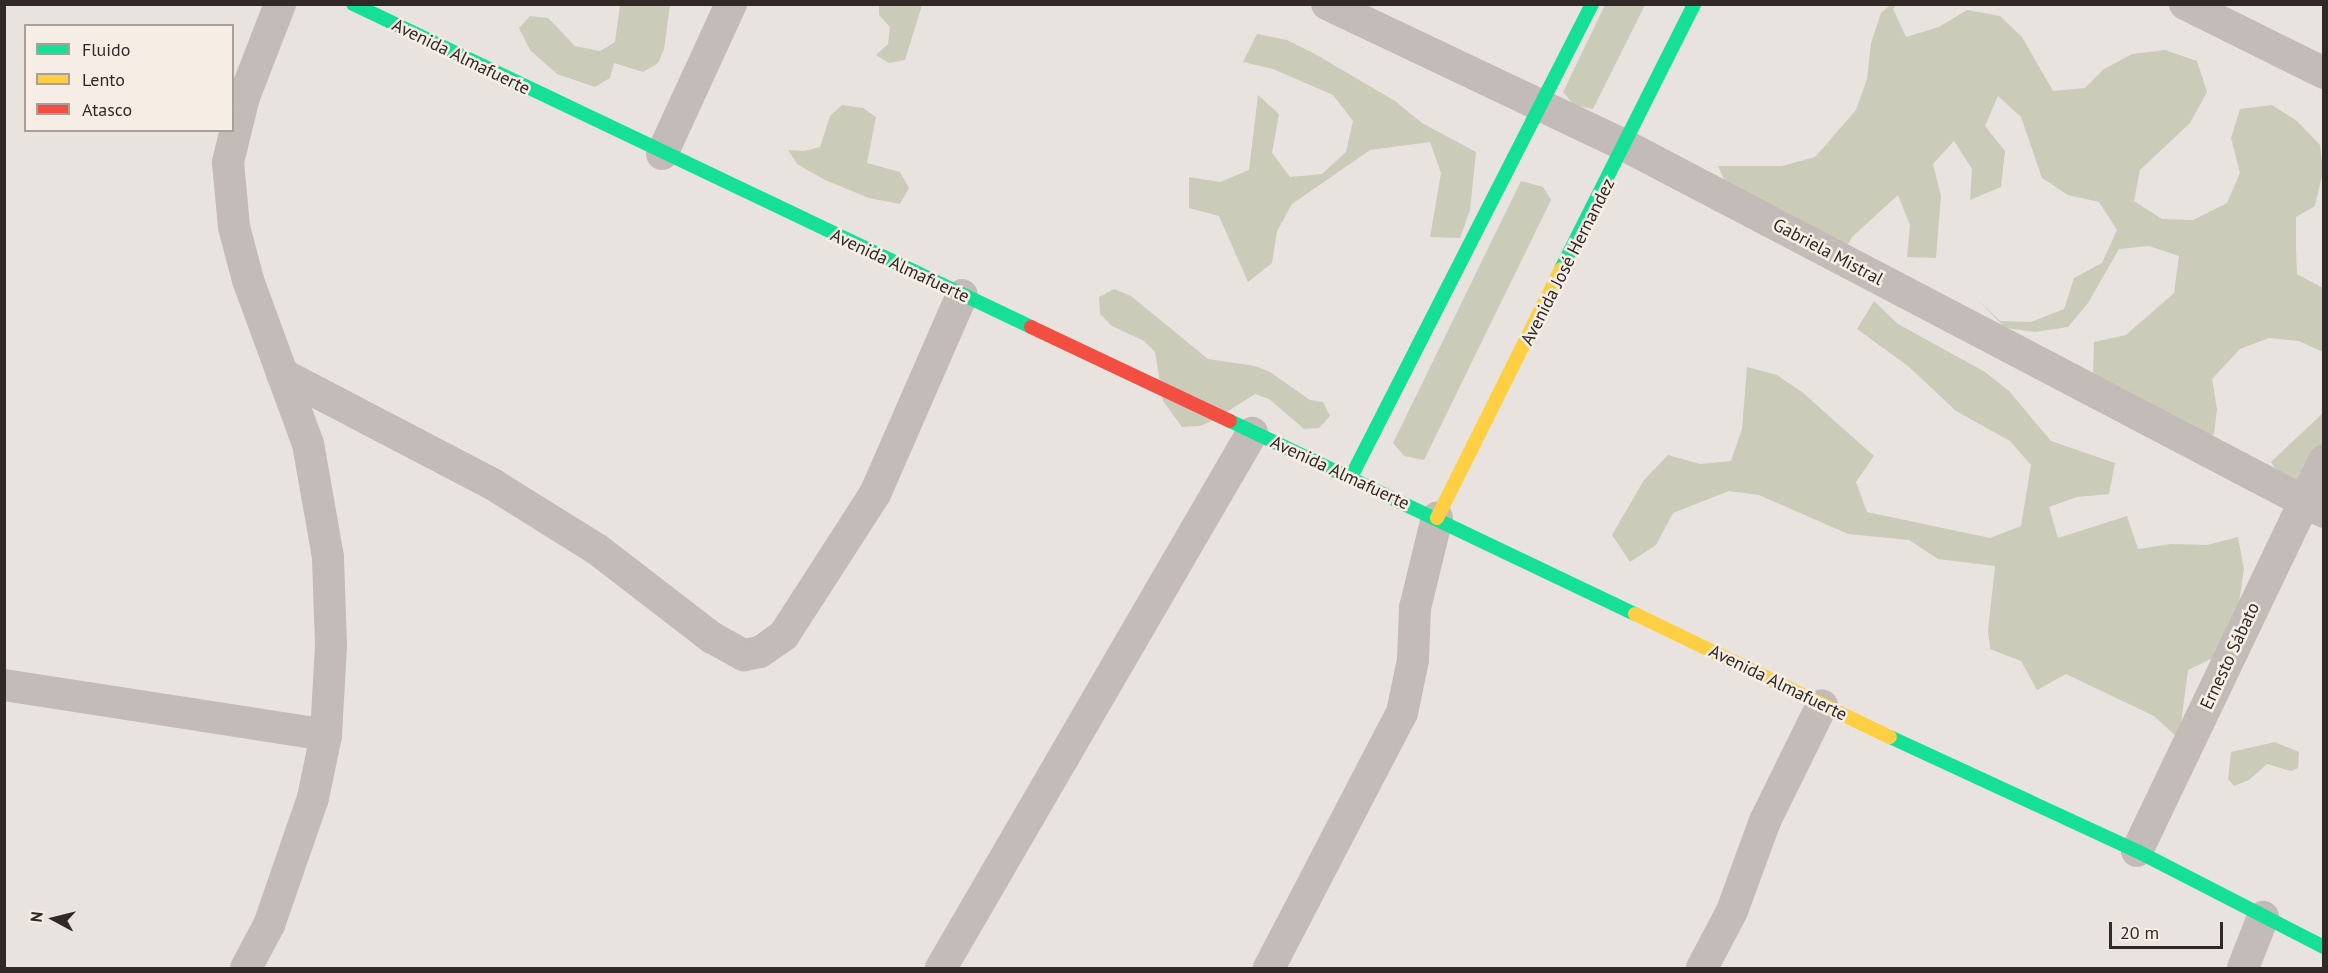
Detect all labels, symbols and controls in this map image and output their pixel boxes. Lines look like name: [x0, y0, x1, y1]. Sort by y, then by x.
street label: Avenida Almafuerte: [388, 14, 534, 100]
legend: [24, 24, 234, 132]
text: Fluido: [82, 38, 130, 61]
text: Lento: [82, 68, 125, 91]
text: Atasco: [82, 98, 132, 121]
street label: Avenida José Hernandez: [1516, 175, 1620, 349]
street label: Gabriela Mistral: [1769, 214, 1887, 290]
street label: Avenida Almafuerte: [827, 224, 973, 308]
street label: Avenida Almafuerte: [1267, 431, 1413, 515]
street label: Ernesto Sábato: [2196, 599, 2264, 713]
street label: Avenida Almafuerte: [1705, 640, 1851, 726]
north arrow: [24, 889, 84, 949]
text: N: [26, 910, 47, 923]
scale bar: [2112, 910, 2226, 948]
text: 20 m: [2120, 921, 2159, 944]

